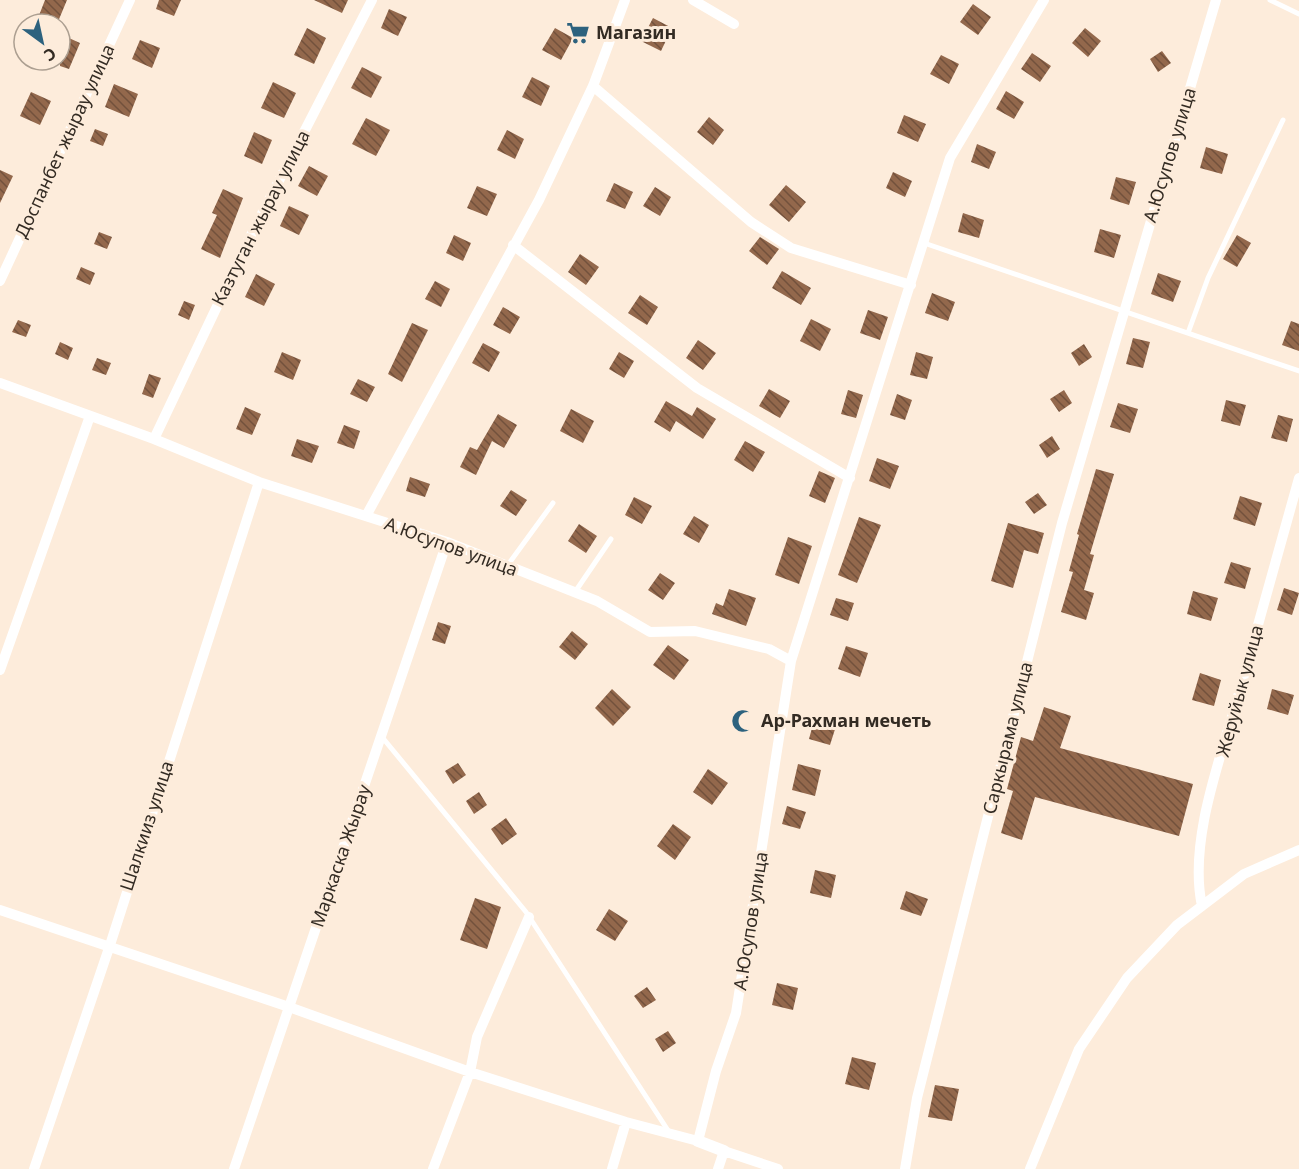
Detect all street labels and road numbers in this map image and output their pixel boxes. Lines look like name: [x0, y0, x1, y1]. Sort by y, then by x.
street label: Доспанбет жырау улица: [9, 40, 120, 241]
street label: А.Юсупов улица: [1137, 84, 1201, 225]
street label: Казтуган жырау улица: [205, 126, 315, 309]
street label: А.Юсупов улица: [382, 511, 521, 581]
street label: Жеруйык улица: [1210, 622, 1268, 759]
street label: Саркырама улица: [976, 659, 1038, 816]
street label: Шалкииз улица: [114, 757, 178, 894]
street label: Маркаска Жырау: [304, 780, 376, 930]
street label: А.Юсупов улица: [727, 850, 773, 992]

